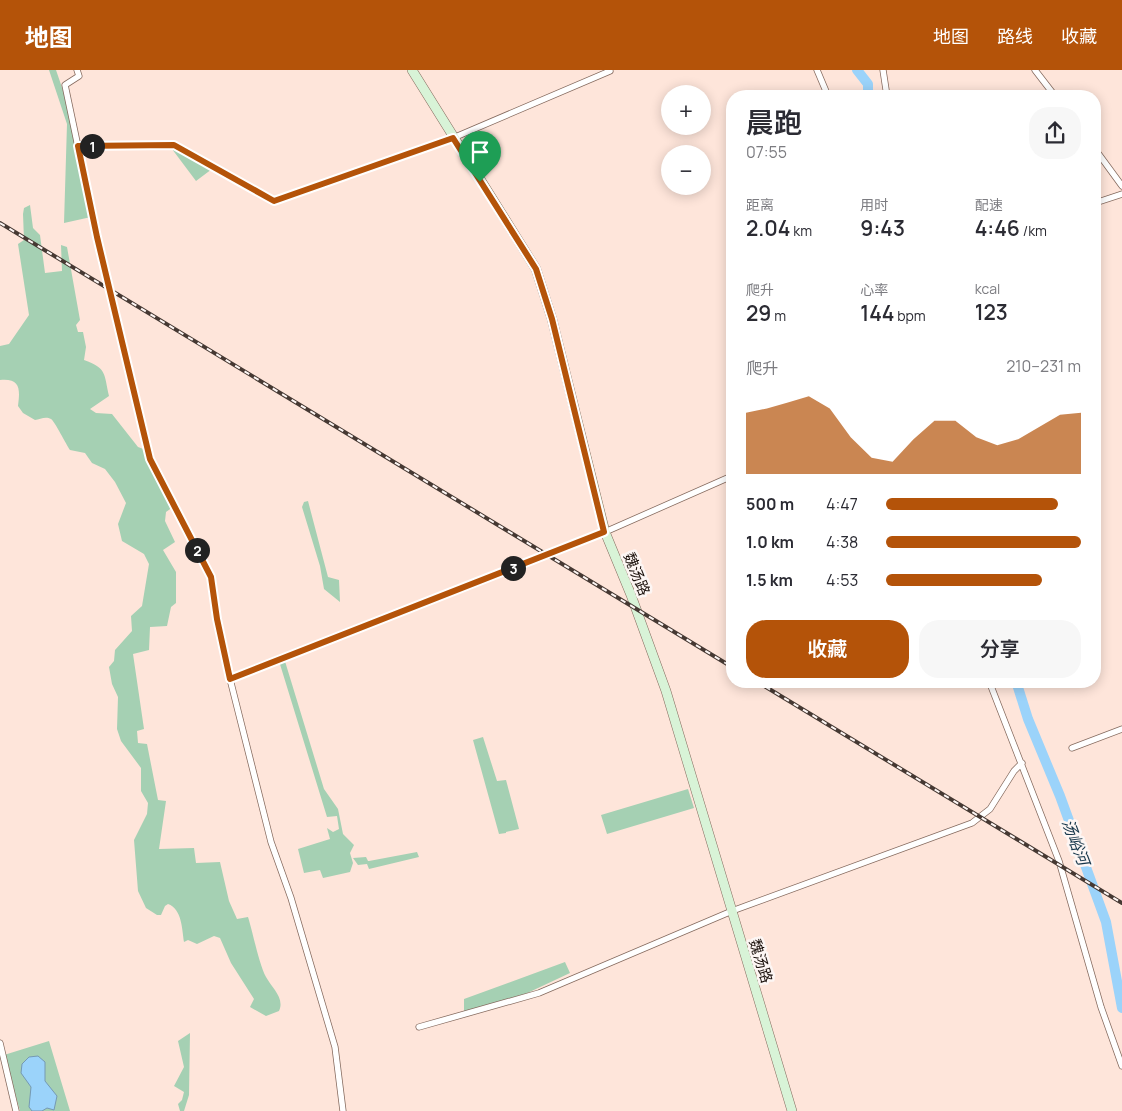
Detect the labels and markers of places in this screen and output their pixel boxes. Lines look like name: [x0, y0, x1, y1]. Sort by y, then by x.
pin: [459, 131, 501, 182]
pin: 1: [80, 134, 104, 158]
pin: 2: [184, 538, 210, 562]
pin: 3: [500, 556, 526, 580]

